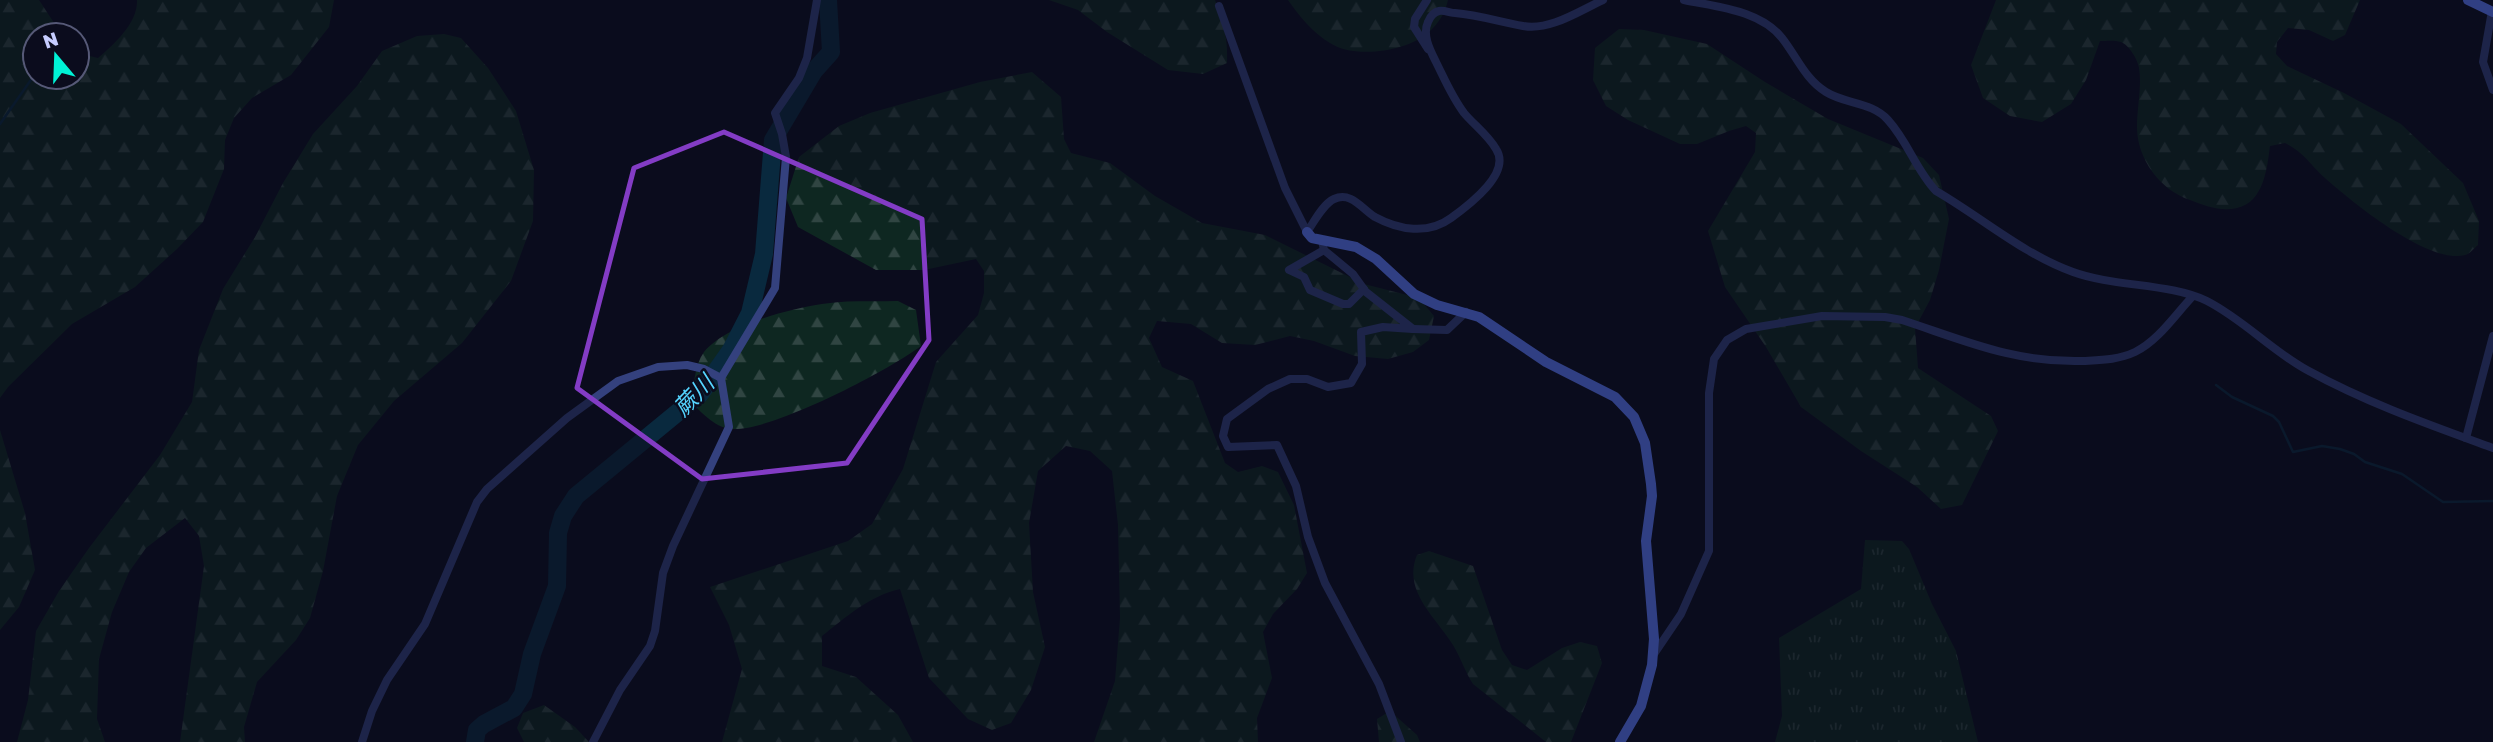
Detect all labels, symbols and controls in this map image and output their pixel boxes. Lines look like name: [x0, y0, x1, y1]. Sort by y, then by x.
north arrow: [21, 21, 91, 91]
text: N: [40, 26, 61, 53]
water label: 蕨川: [667, 367, 721, 421]

